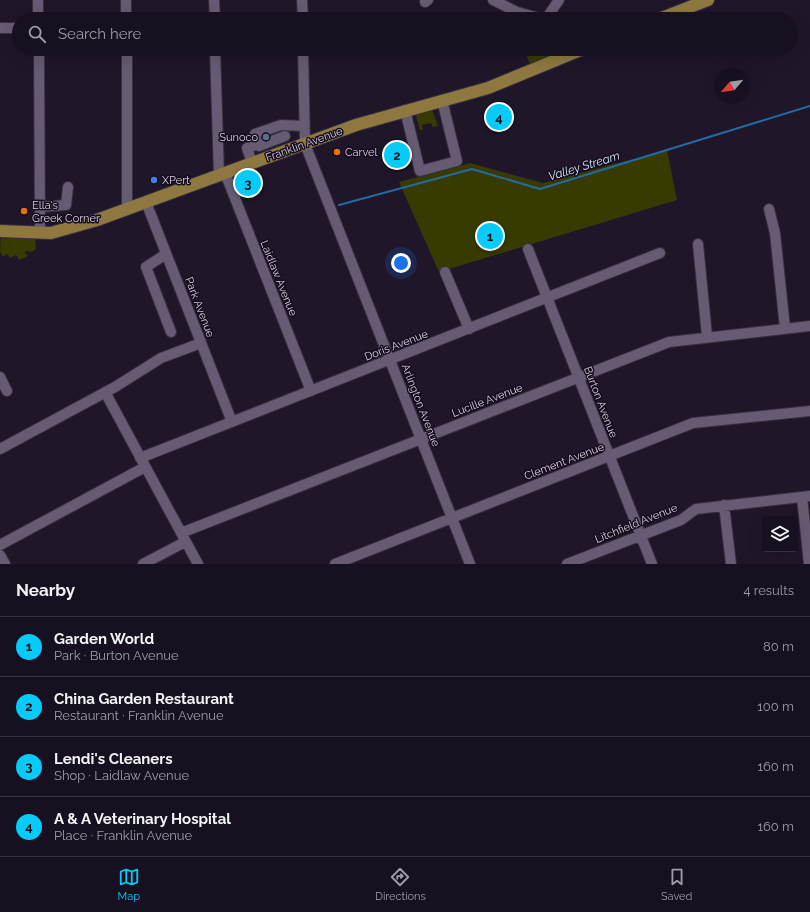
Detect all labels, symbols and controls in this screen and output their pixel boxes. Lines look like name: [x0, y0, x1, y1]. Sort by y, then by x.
search box: [12, 12, 798, 56]
icon: search: [26, 23, 48, 45]
text: Search here: [58, 25, 141, 43]
north arrow: [714, 68, 750, 104]
pin: 4: [486, 102, 512, 132]
street label: Franklin Avenue: [264, 124, 345, 164]
place label: Sunoco: [219, 131, 258, 144]
marker: Sunoco: [261, 132, 271, 142]
pin: 2: [384, 140, 410, 170]
place label: Carvel: [345, 146, 378, 159]
marker: Carvel: [332, 147, 342, 157]
water label: Valley Stream: [546, 148, 622, 184]
pin: 3: [235, 168, 261, 198]
place label: XPert: [162, 174, 190, 187]
marker: XPert: [149, 175, 159, 185]
place label: Ella's Greek Corner: [32, 199, 100, 225]
marker: Ella's Greek Corner: [19, 206, 29, 216]
pin: 1: [477, 221, 503, 251]
street label: Laidlaw Avenue: [257, 239, 300, 318]
your location: [391, 253, 411, 273]
street label: Park Avenue: [182, 275, 217, 340]
street label: Doris Avenue: [363, 327, 430, 364]
street label: Arlington Avenue: [399, 362, 442, 449]
street label: Burton Avenue: [581, 365, 620, 440]
street label: Lucille Avenue: [450, 381, 525, 420]
street label: Clement Avenue: [522, 440, 607, 483]
street label: Litchfield Avenue: [593, 501, 680, 546]
map controls: [762, 516, 798, 552]
button: layers: [762, 516, 798, 552]
text: Nearby: [16, 580, 75, 600]
text: 4 results: [743, 583, 794, 598]
text: Garden World: [54, 630, 154, 648]
text: 1: [26, 639, 32, 654]
text: 80 m: [763, 639, 794, 654]
text: Park · Burton Avenue: [54, 648, 179, 663]
text: China Garden Restaurant: [54, 690, 234, 708]
text: 2: [25, 699, 33, 714]
text: 100 m: [757, 699, 794, 714]
text: Restaurant · Franklin Avenue: [54, 708, 224, 723]
text: Lendi's Cleaners: [54, 750, 173, 768]
text: 3: [25, 759, 33, 774]
text: 160 m: [757, 759, 794, 774]
text: Shop · Laidlaw Avenue: [54, 768, 189, 783]
text: A & A Veterinary Hospital: [54, 810, 231, 828]
text: 4: [25, 819, 33, 834]
text: 160 m: [757, 819, 794, 834]
text: Place · Franklin Avenue: [54, 828, 192, 843]
tab: Map: [118, 866, 140, 903]
tab: Directions: [375, 866, 426, 903]
tab: Saved: [661, 866, 692, 903]

